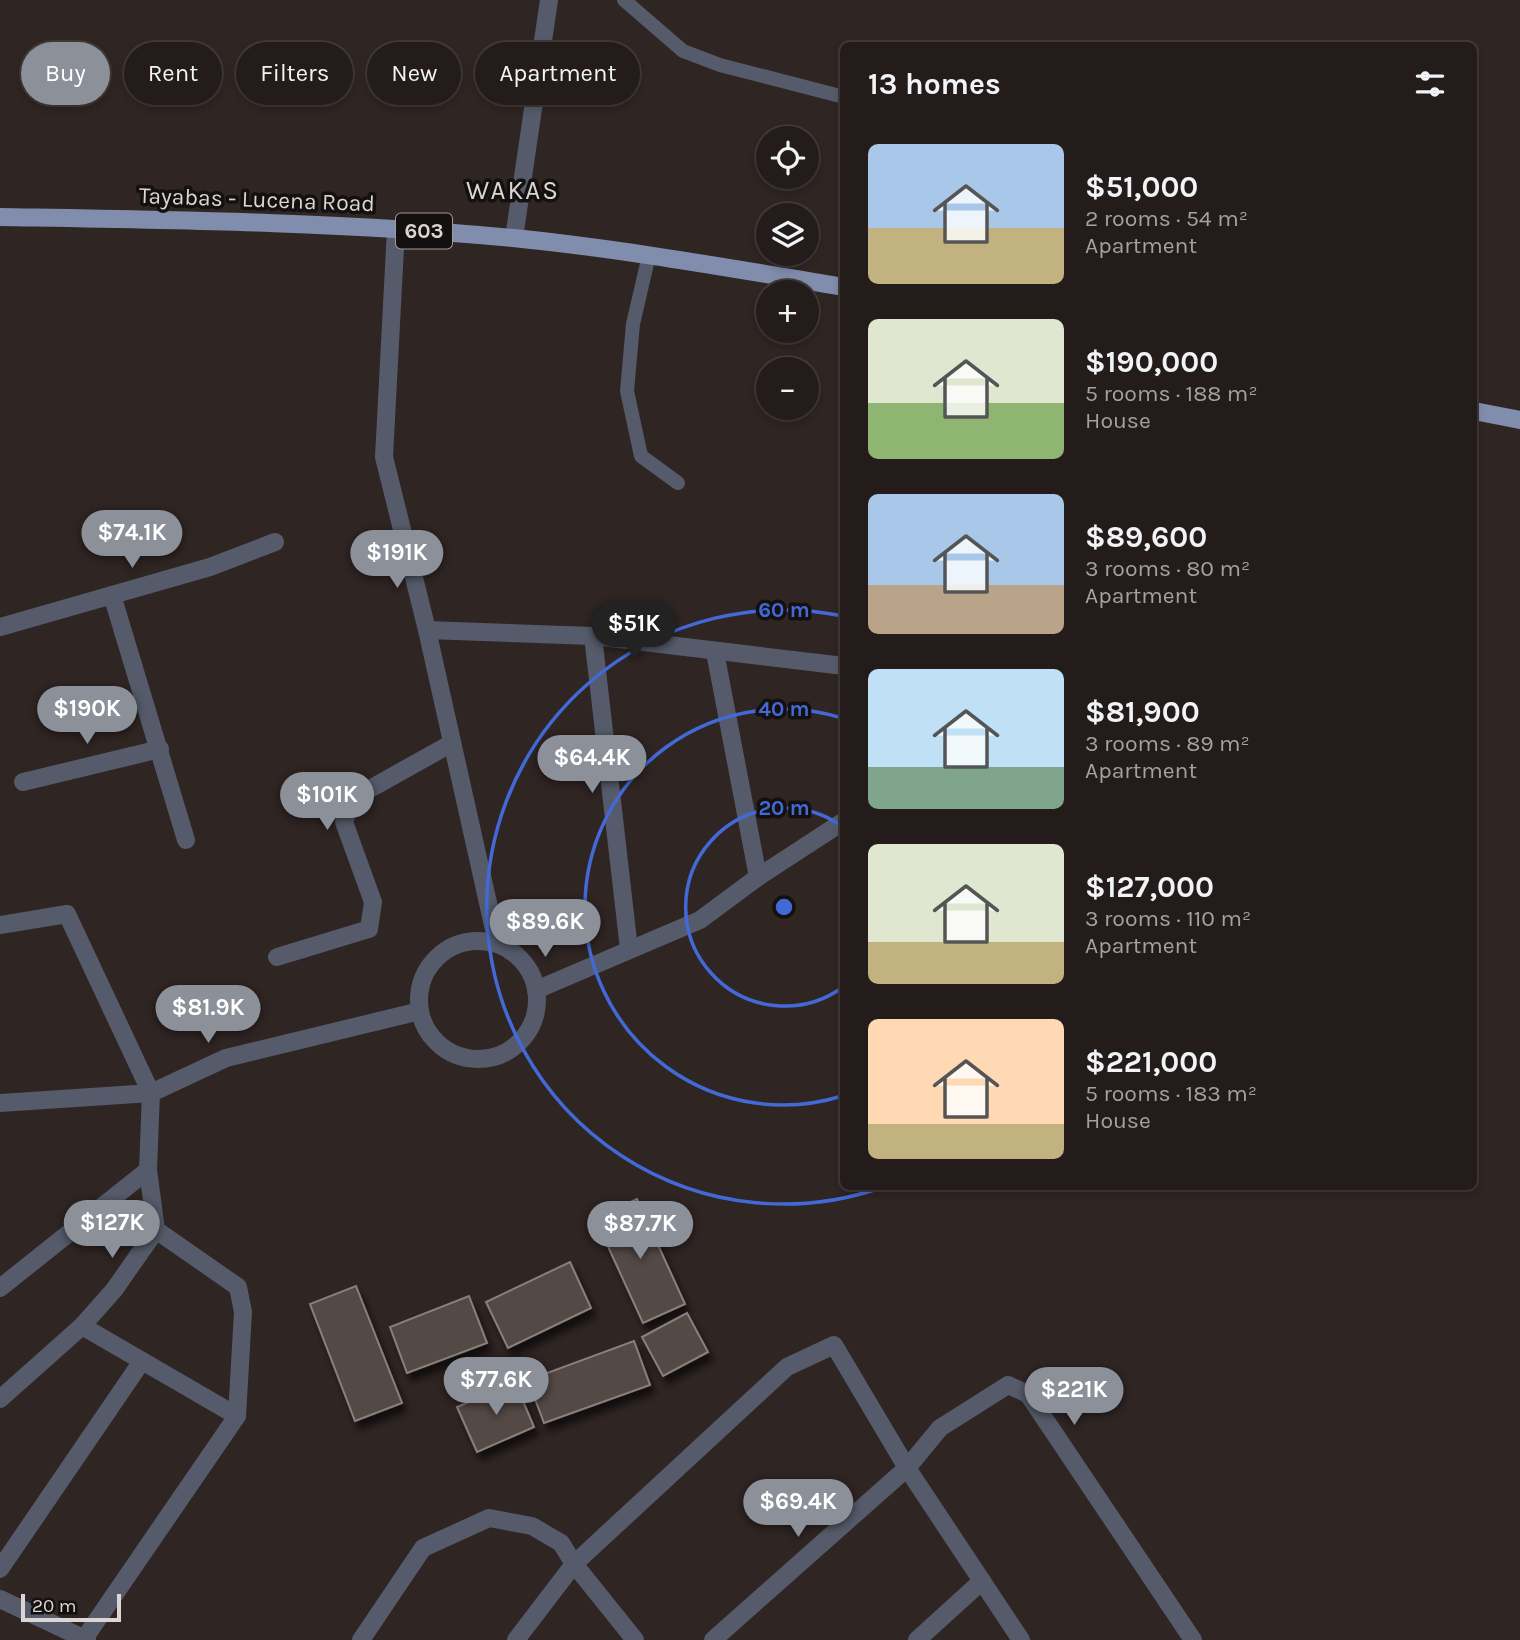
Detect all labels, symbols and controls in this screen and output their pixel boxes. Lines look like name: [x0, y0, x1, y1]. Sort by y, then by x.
chip: Buy: [21, 42, 110, 105]
chip: Rent: [124, 42, 222, 105]
chip: Filters: [236, 42, 353, 105]
chip: New: [367, 42, 461, 105]
chip: Apartment: [475, 42, 640, 105]
icon: filters: [1411, 65, 1449, 103]
text: 13 homes: [868, 66, 1001, 102]
map controls: [756, 126, 819, 420]
button: locate: [756, 126, 819, 189]
text: $51,000: [1085, 169, 1198, 205]
icon: home: [924, 172, 1008, 256]
district label: WAKAS: [466, 175, 560, 206]
street label: Tayabas - Lucena Road: [139, 182, 375, 217]
button: layers: [756, 203, 819, 266]
text: 2 rooms · 54 m²: [1085, 205, 1248, 232]
road number: 603: [396, 214, 452, 248]
text: Apartment: [1085, 232, 1197, 259]
button: +: [756, 280, 819, 343]
text: $190,000: [1085, 344, 1218, 380]
icon: home: [924, 347, 1008, 431]
button: −: [756, 357, 819, 420]
text: 5 rooms · 188 m²: [1085, 380, 1258, 407]
text: House: [1085, 407, 1151, 434]
pin: $74.1K: [75, 510, 189, 570]
text: $74.1K: [97, 519, 167, 546]
text: $89,600: [1085, 519, 1207, 555]
icon: home: [924, 522, 1008, 606]
pin: $191K: [348, 530, 446, 590]
text: $191K: [366, 539, 428, 566]
text: 3 rooms · 80 m²: [1085, 555, 1250, 582]
text: Apartment: [1085, 582, 1197, 609]
text: 60 m: [758, 598, 810, 622]
pin: $51K: [593, 602, 675, 661]
text: $51K: [608, 610, 660, 637]
pin: $190K: [38, 686, 136, 746]
text: $81,900: [1085, 694, 1200, 730]
text: $190K: [53, 695, 121, 722]
text: 40 m: [758, 697, 810, 721]
icon: home: [924, 697, 1008, 781]
text: 3 rooms · 89 m²: [1085, 730, 1250, 757]
pin: $64.4K: [535, 736, 649, 795]
text: $64.4K: [553, 744, 631, 771]
text: Apartment: [1085, 757, 1197, 784]
pin: $101K: [278, 772, 376, 832]
text: $101K: [296, 781, 358, 808]
text: 20 m: [758, 796, 810, 820]
text: $127,000: [1085, 869, 1214, 905]
icon: home: [924, 872, 1008, 956]
centre of rings: [772, 895, 796, 919]
pin: $89.6K: [488, 900, 602, 959]
text: 3 rooms · 110 m²: [1085, 905, 1251, 932]
text: $89.6K: [506, 908, 584, 935]
text: Apartment: [1085, 932, 1197, 959]
pin: $81.9K: [151, 986, 265, 1045]
text: $81.9K: [172, 994, 244, 1021]
text: $221,000: [1085, 1044, 1217, 1080]
icon: home: [924, 1047, 1008, 1131]
text: 5 rooms · 183 m²: [1085, 1080, 1257, 1107]
text: House: [1085, 1107, 1151, 1134]
pin: $127K: [63, 1200, 161, 1260]
pin: $87.7K: [583, 1202, 697, 1261]
text: $127K: [80, 1209, 144, 1236]
text: $87.7K: [603, 1210, 677, 1237]
pin: $77.6K: [439, 1358, 553, 1417]
text: $77.6K: [460, 1366, 532, 1393]
pin: $221K: [1025, 1368, 1123, 1427]
text: $221K: [1041, 1376, 1107, 1403]
pin: $69.4K: [741, 1480, 855, 1539]
text: $69.4K: [759, 1488, 837, 1515]
scale bar: [21, 1591, 121, 1623]
text: 20 m: [32, 1595, 77, 1617]

